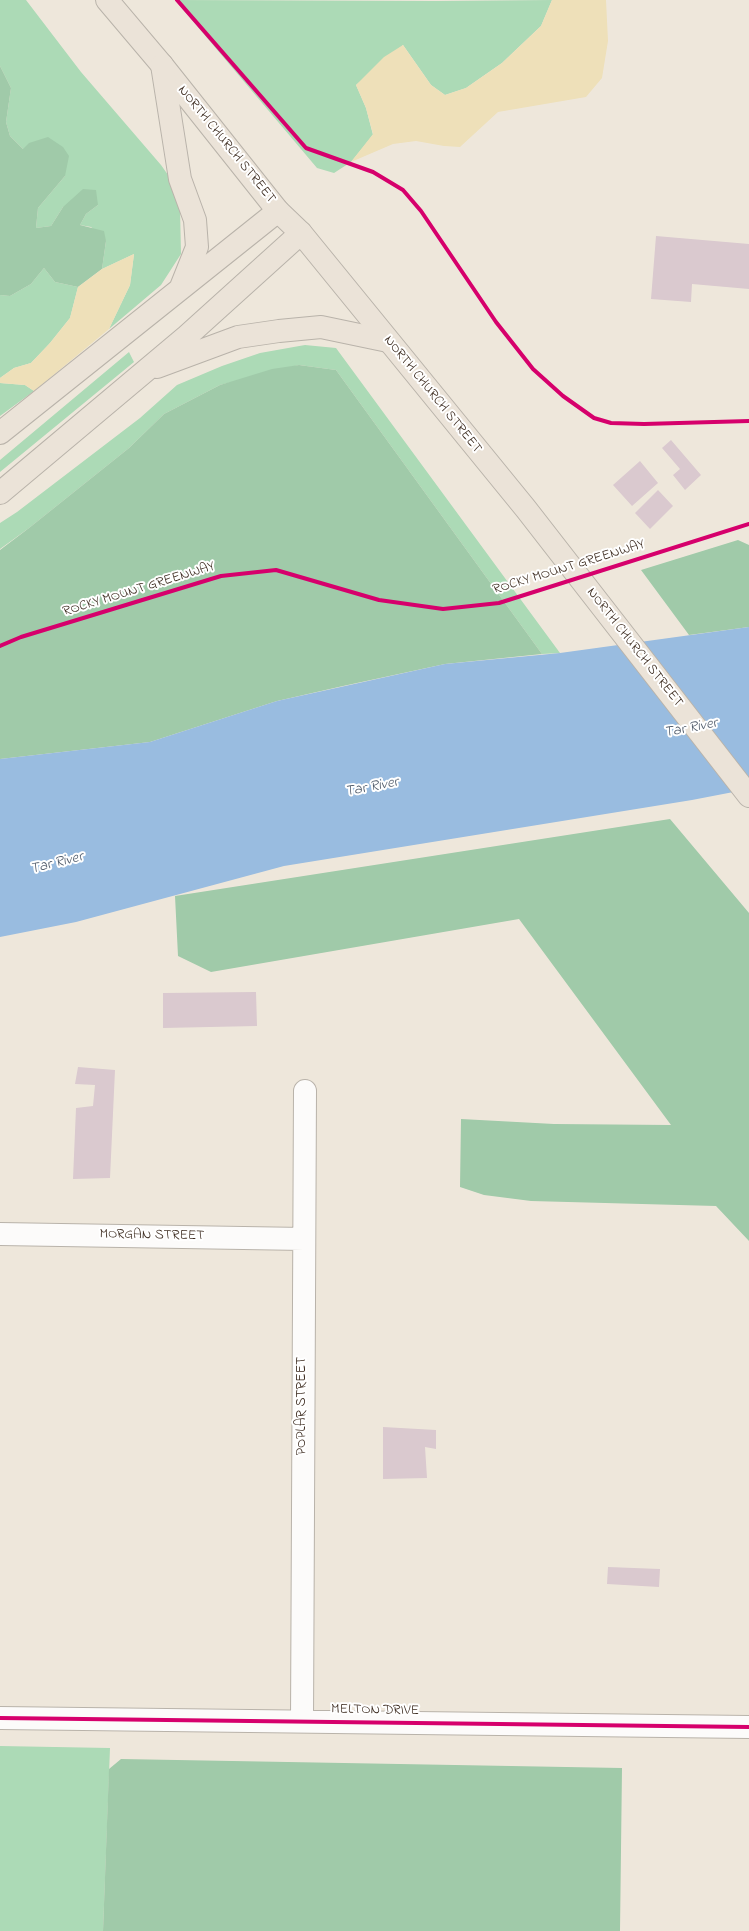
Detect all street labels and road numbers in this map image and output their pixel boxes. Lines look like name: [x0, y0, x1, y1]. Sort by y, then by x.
street label: NORTH CHURCH STREET: [173, 83, 279, 207]
street label: NORTH CHURCH STREET: [379, 333, 485, 457]
street label: ROCKY MOUNT GREENWAY: [491, 537, 647, 599]
street label: ROCKY MOUNT GREENWAY: [61, 559, 217, 621]
street label: NORTH CHURCH STREET: [582, 585, 686, 711]
street label: MORGAN STREET: [99, 1227, 205, 1245]
street label: POPLAR STREET: [295, 1357, 311, 1455]
street label: MELTON DRIVE: [331, 1702, 419, 1720]

